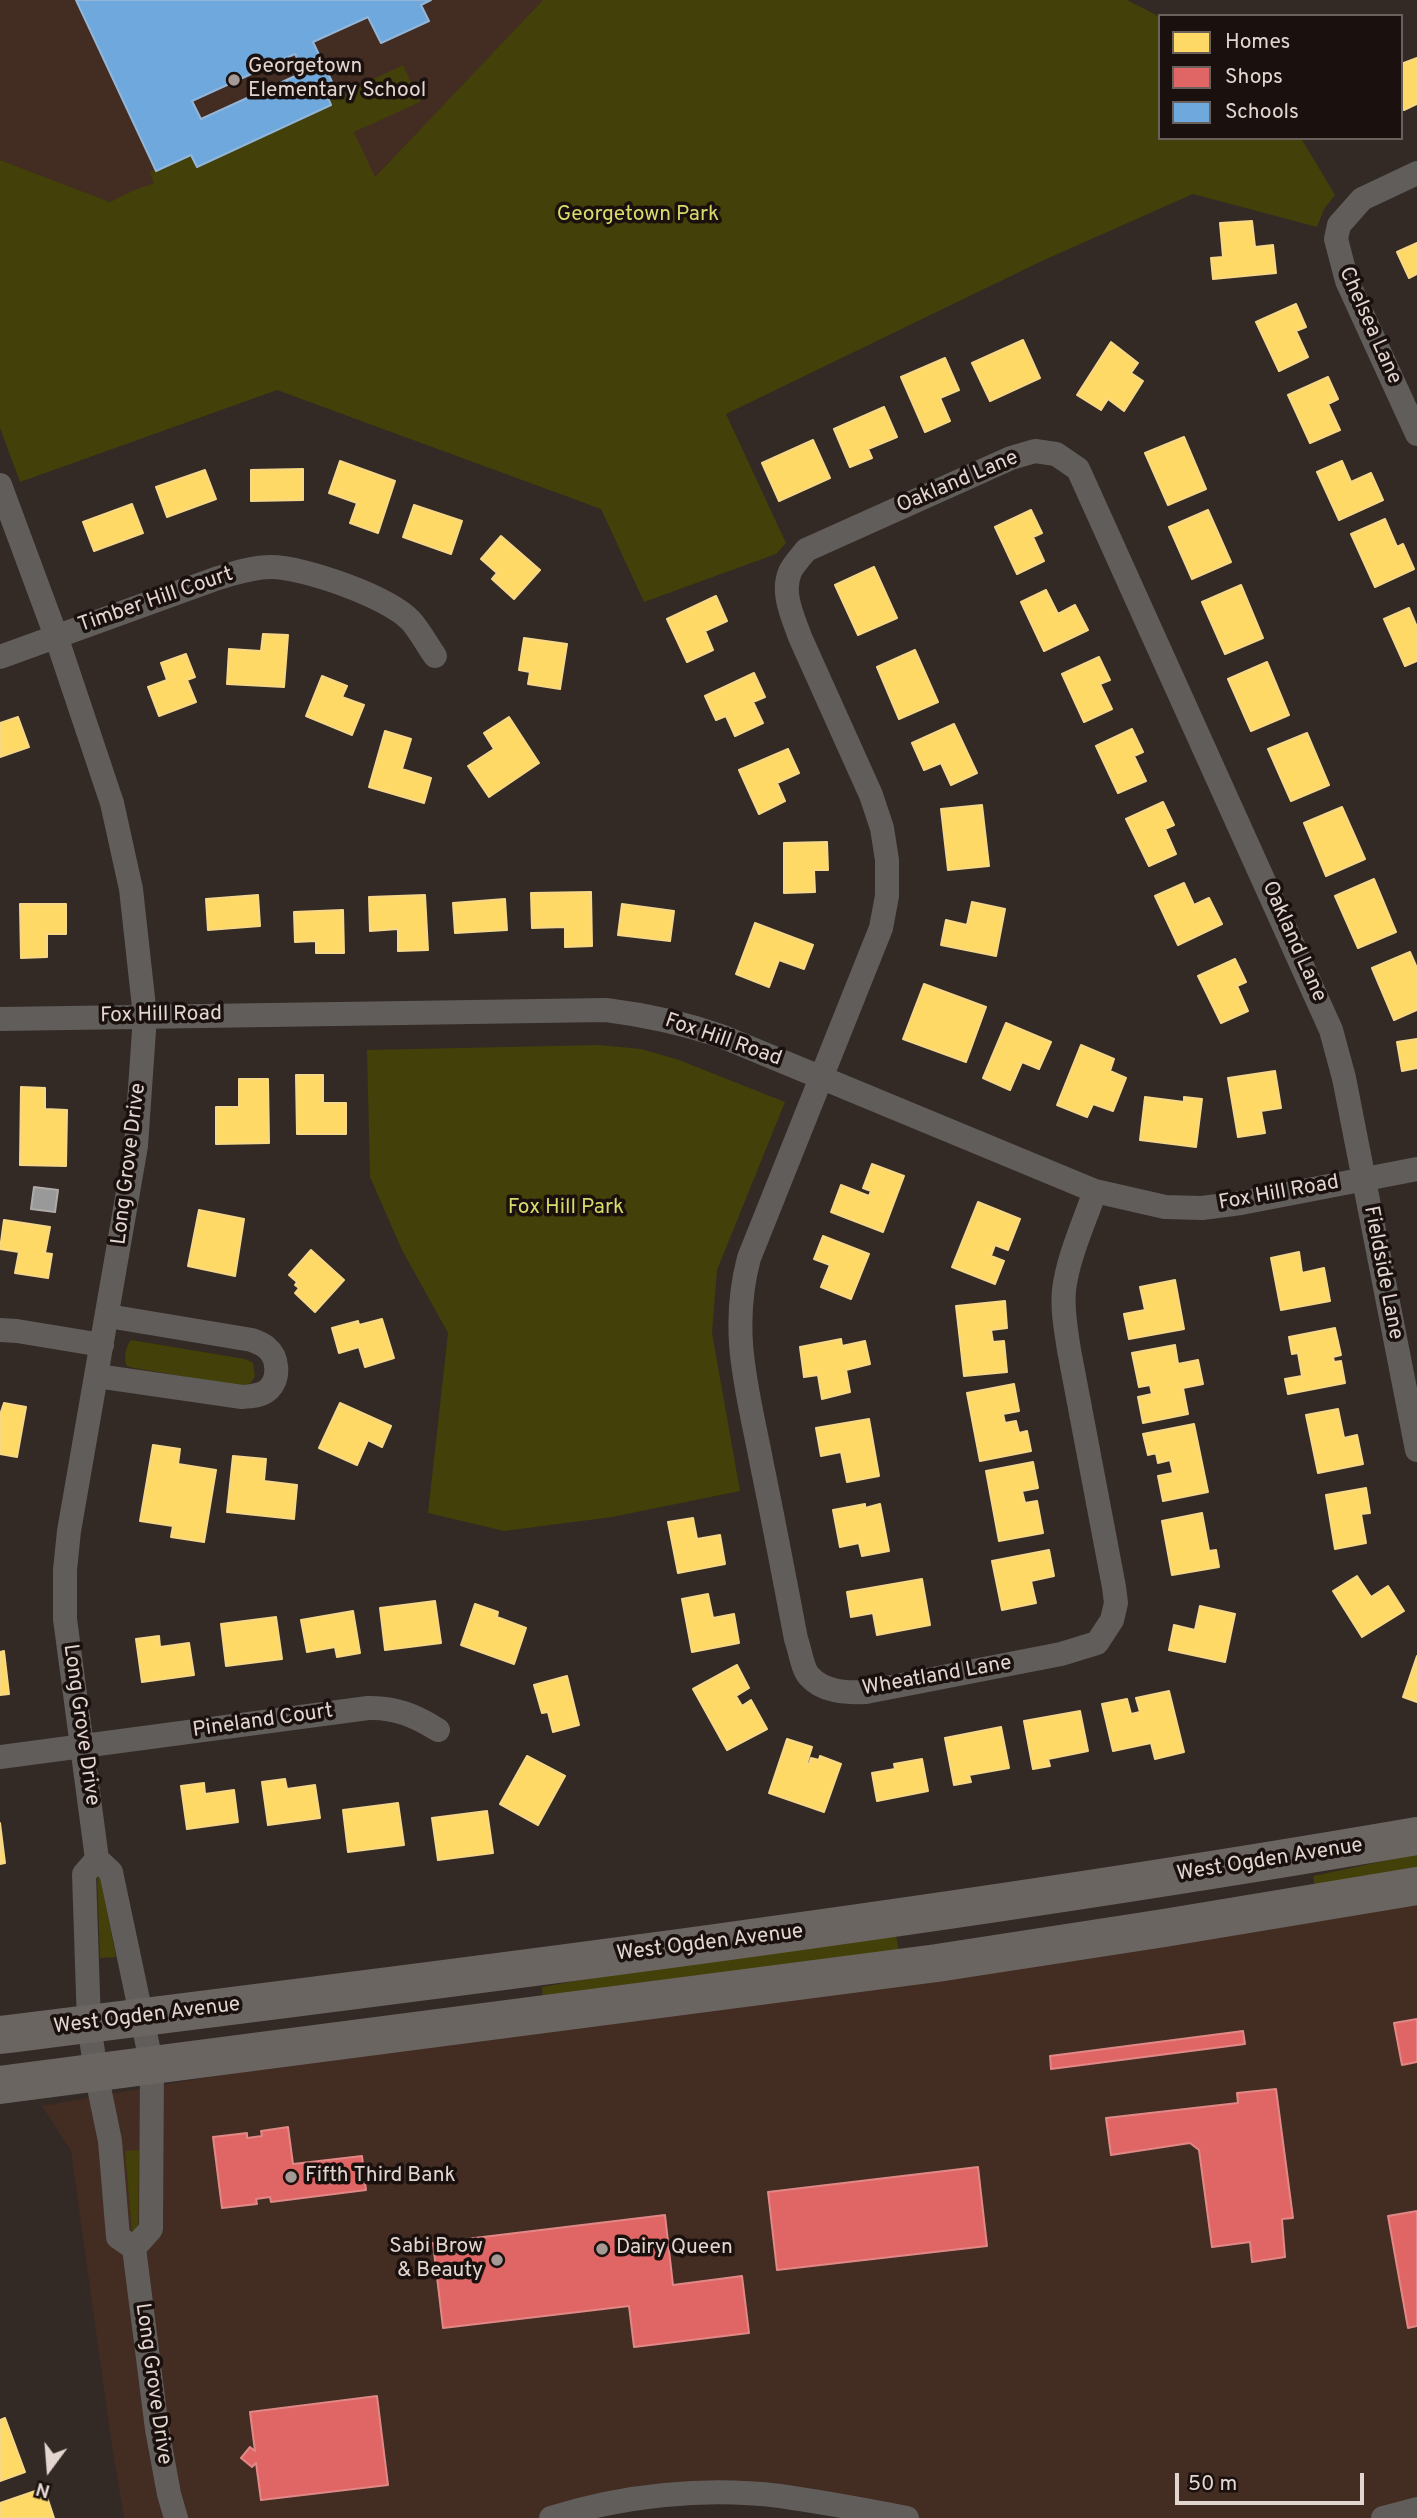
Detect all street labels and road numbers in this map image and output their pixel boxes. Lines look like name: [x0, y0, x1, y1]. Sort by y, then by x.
street label: Chelsea Lane: [1332, 263, 1406, 389]
street label: Oakland Lane: [894, 446, 1022, 520]
street label: Timber Hill Court: [75, 563, 237, 639]
street label: Oakland Lane: [1255, 878, 1331, 1006]
street label: Fox Hill Road: [100, 1002, 222, 1030]
street label: Fox Hill Road: [661, 1009, 785, 1073]
street label: Long Grove Drive: [108, 1082, 152, 1246]
street label: Fox Hill Road: [1217, 1171, 1341, 1217]
street label: Fieldside Lane: [1357, 1204, 1407, 1342]
street label: Long Grove Drive: [56, 1643, 104, 1807]
street label: Wheatland Lane: [860, 1651, 1014, 1703]
street label: Pineland Court: [191, 1700, 335, 1744]
street label: West Ogden Avenue: [1175, 1834, 1365, 1888]
street label: West Ogden Avenue: [615, 1920, 805, 1968]
street label: West Ogden Avenue: [52, 1993, 242, 2041]
street label: Long Grove Drive: [128, 2302, 176, 2466]

